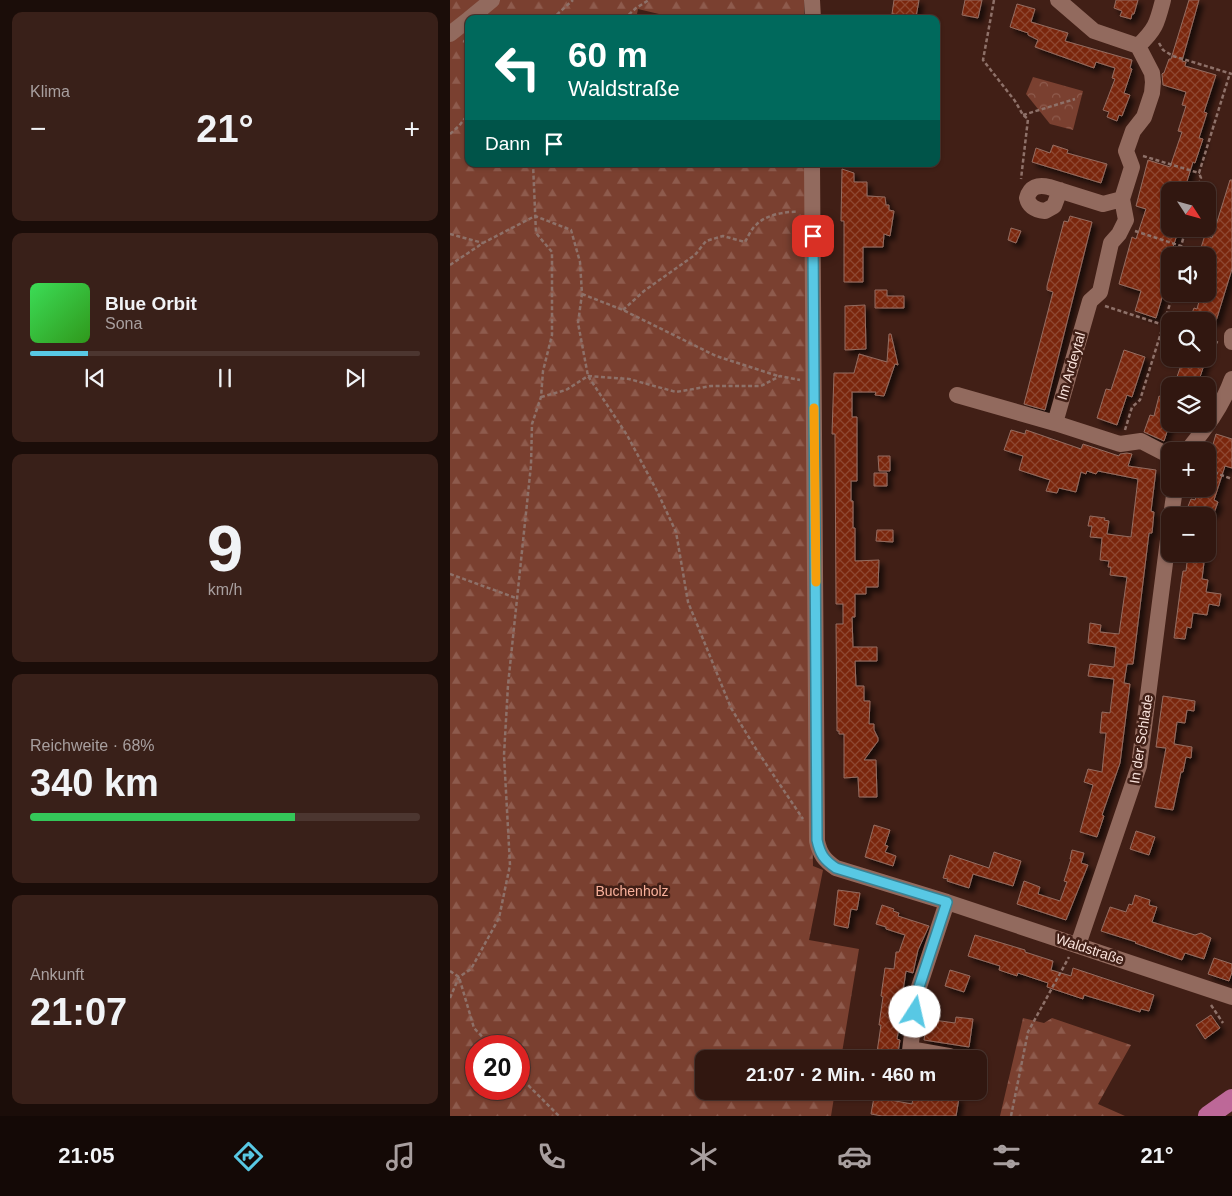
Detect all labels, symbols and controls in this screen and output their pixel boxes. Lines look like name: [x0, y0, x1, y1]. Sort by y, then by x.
icon: left: [485, 35, 550, 100]
text: 60 m: [568, 35, 648, 74]
text: Waldstraße: [568, 76, 680, 101]
text: Klima: [30, 83, 70, 100]
text: 21°: [196, 108, 254, 150]
text: −: [30, 113, 46, 144]
text: +: [404, 113, 420, 144]
icon: arrive: [540, 130, 568, 158]
text: Dann: [485, 133, 530, 154]
north arrow: [1161, 182, 1216, 238]
map controls: [1161, 182, 1216, 562]
pin: [792, 215, 834, 257]
icon: arrive: [799, 222, 827, 250]
button: sound: [1161, 247, 1216, 302]
text: Blue Orbit: [105, 293, 197, 314]
button: search: [1161, 312, 1216, 367]
text: Sona: [105, 315, 142, 332]
street label: Im Ardeytal: [1054, 330, 1088, 402]
icon: previous: [81, 364, 109, 392]
icon: pause: [211, 364, 239, 392]
icon: next: [341, 364, 369, 392]
button: layers: [1161, 377, 1216, 432]
button: +: [1161, 442, 1216, 497]
button: −: [1161, 507, 1216, 562]
text: 9: [207, 512, 243, 585]
text: km/h: [208, 581, 242, 598]
street label: In der Schlade: [1126, 693, 1156, 785]
text: Reichweite · 68%: [30, 737, 155, 754]
text: 340 km: [30, 762, 159, 804]
park label: Buchenholz: [595, 883, 669, 899]
street label: Waldstraße: [1054, 930, 1126, 968]
text: Ankunft: [30, 966, 84, 983]
position arrow: [888, 985, 940, 1037]
text: 21:07: [30, 991, 127, 1033]
speed limit sign: 20: [465, 1035, 530, 1100]
text: 21:07 · 2 Min. · 460 m: [746, 1064, 936, 1085]
icon: directions: [231, 1139, 266, 1174]
icon: music: [383, 1139, 418, 1174]
icon: phone: [534, 1139, 569, 1174]
icon: climate: [686, 1139, 721, 1174]
icon: car: [837, 1139, 872, 1174]
icon: filters: [989, 1139, 1024, 1174]
text: 21:05: [58, 1143, 115, 1168]
text: 21°: [1140, 1143, 1174, 1168]

